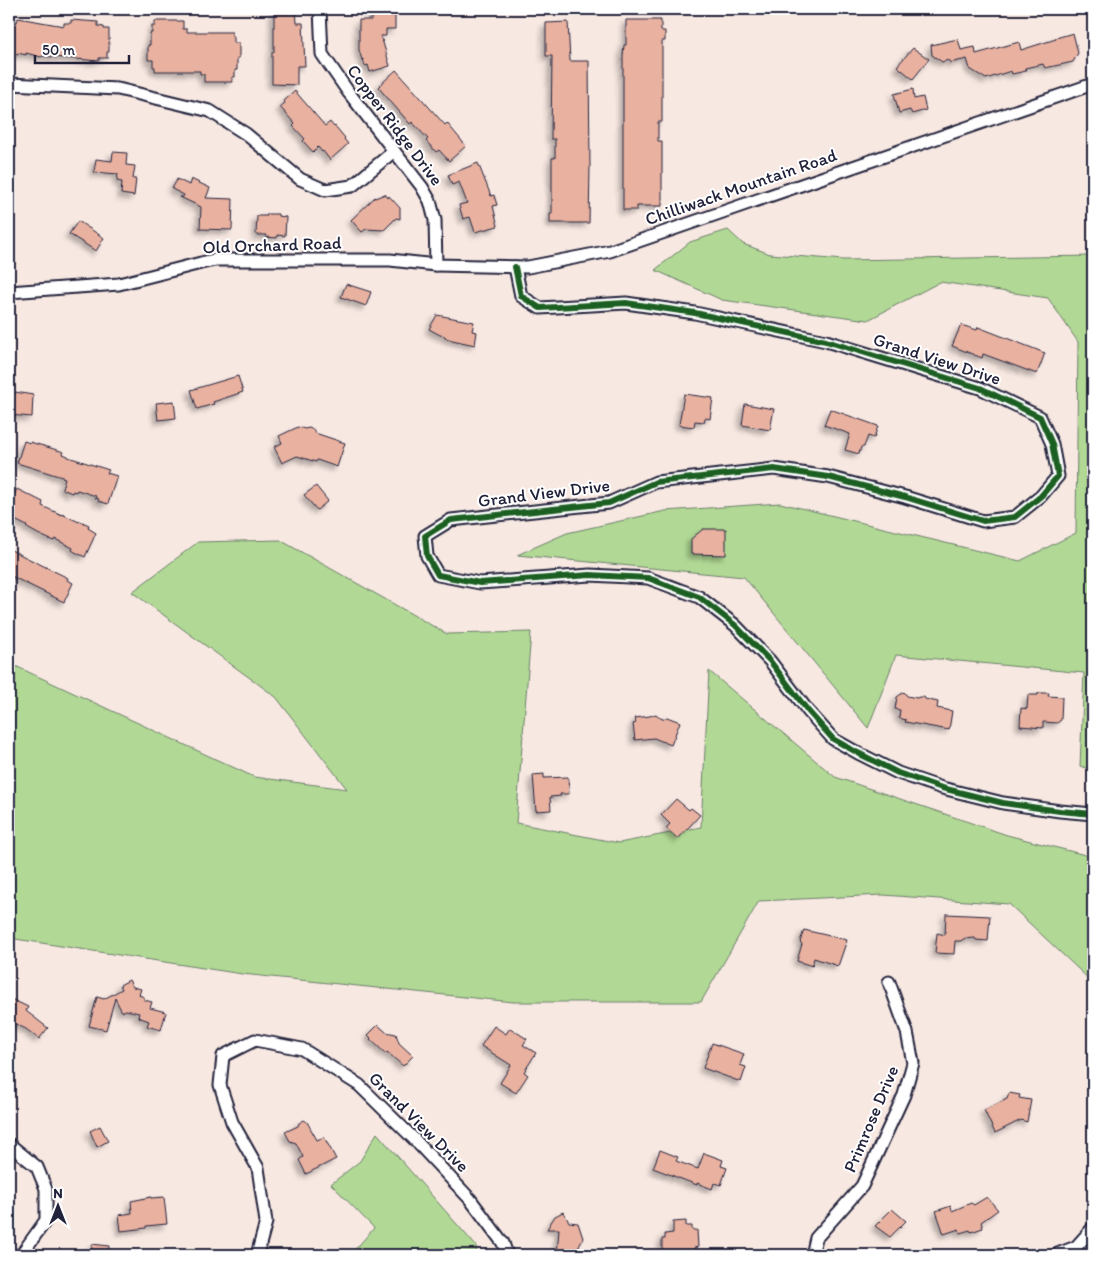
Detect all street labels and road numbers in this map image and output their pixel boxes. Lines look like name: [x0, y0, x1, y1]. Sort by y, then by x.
street label: Copper Ridge Drive: [342, 60, 448, 190]
street label: Chilliwack Mountain Road: [642, 144, 840, 230]
street label: Old Orchard Road: [202, 232, 342, 258]
street label: Grand View Drive: [870, 328, 1004, 390]
street label: Grand View Drive: [477, 474, 611, 512]
street label: Primrose Drive: [839, 1062, 903, 1176]
street label: Grand View Drive: [364, 1067, 474, 1177]

